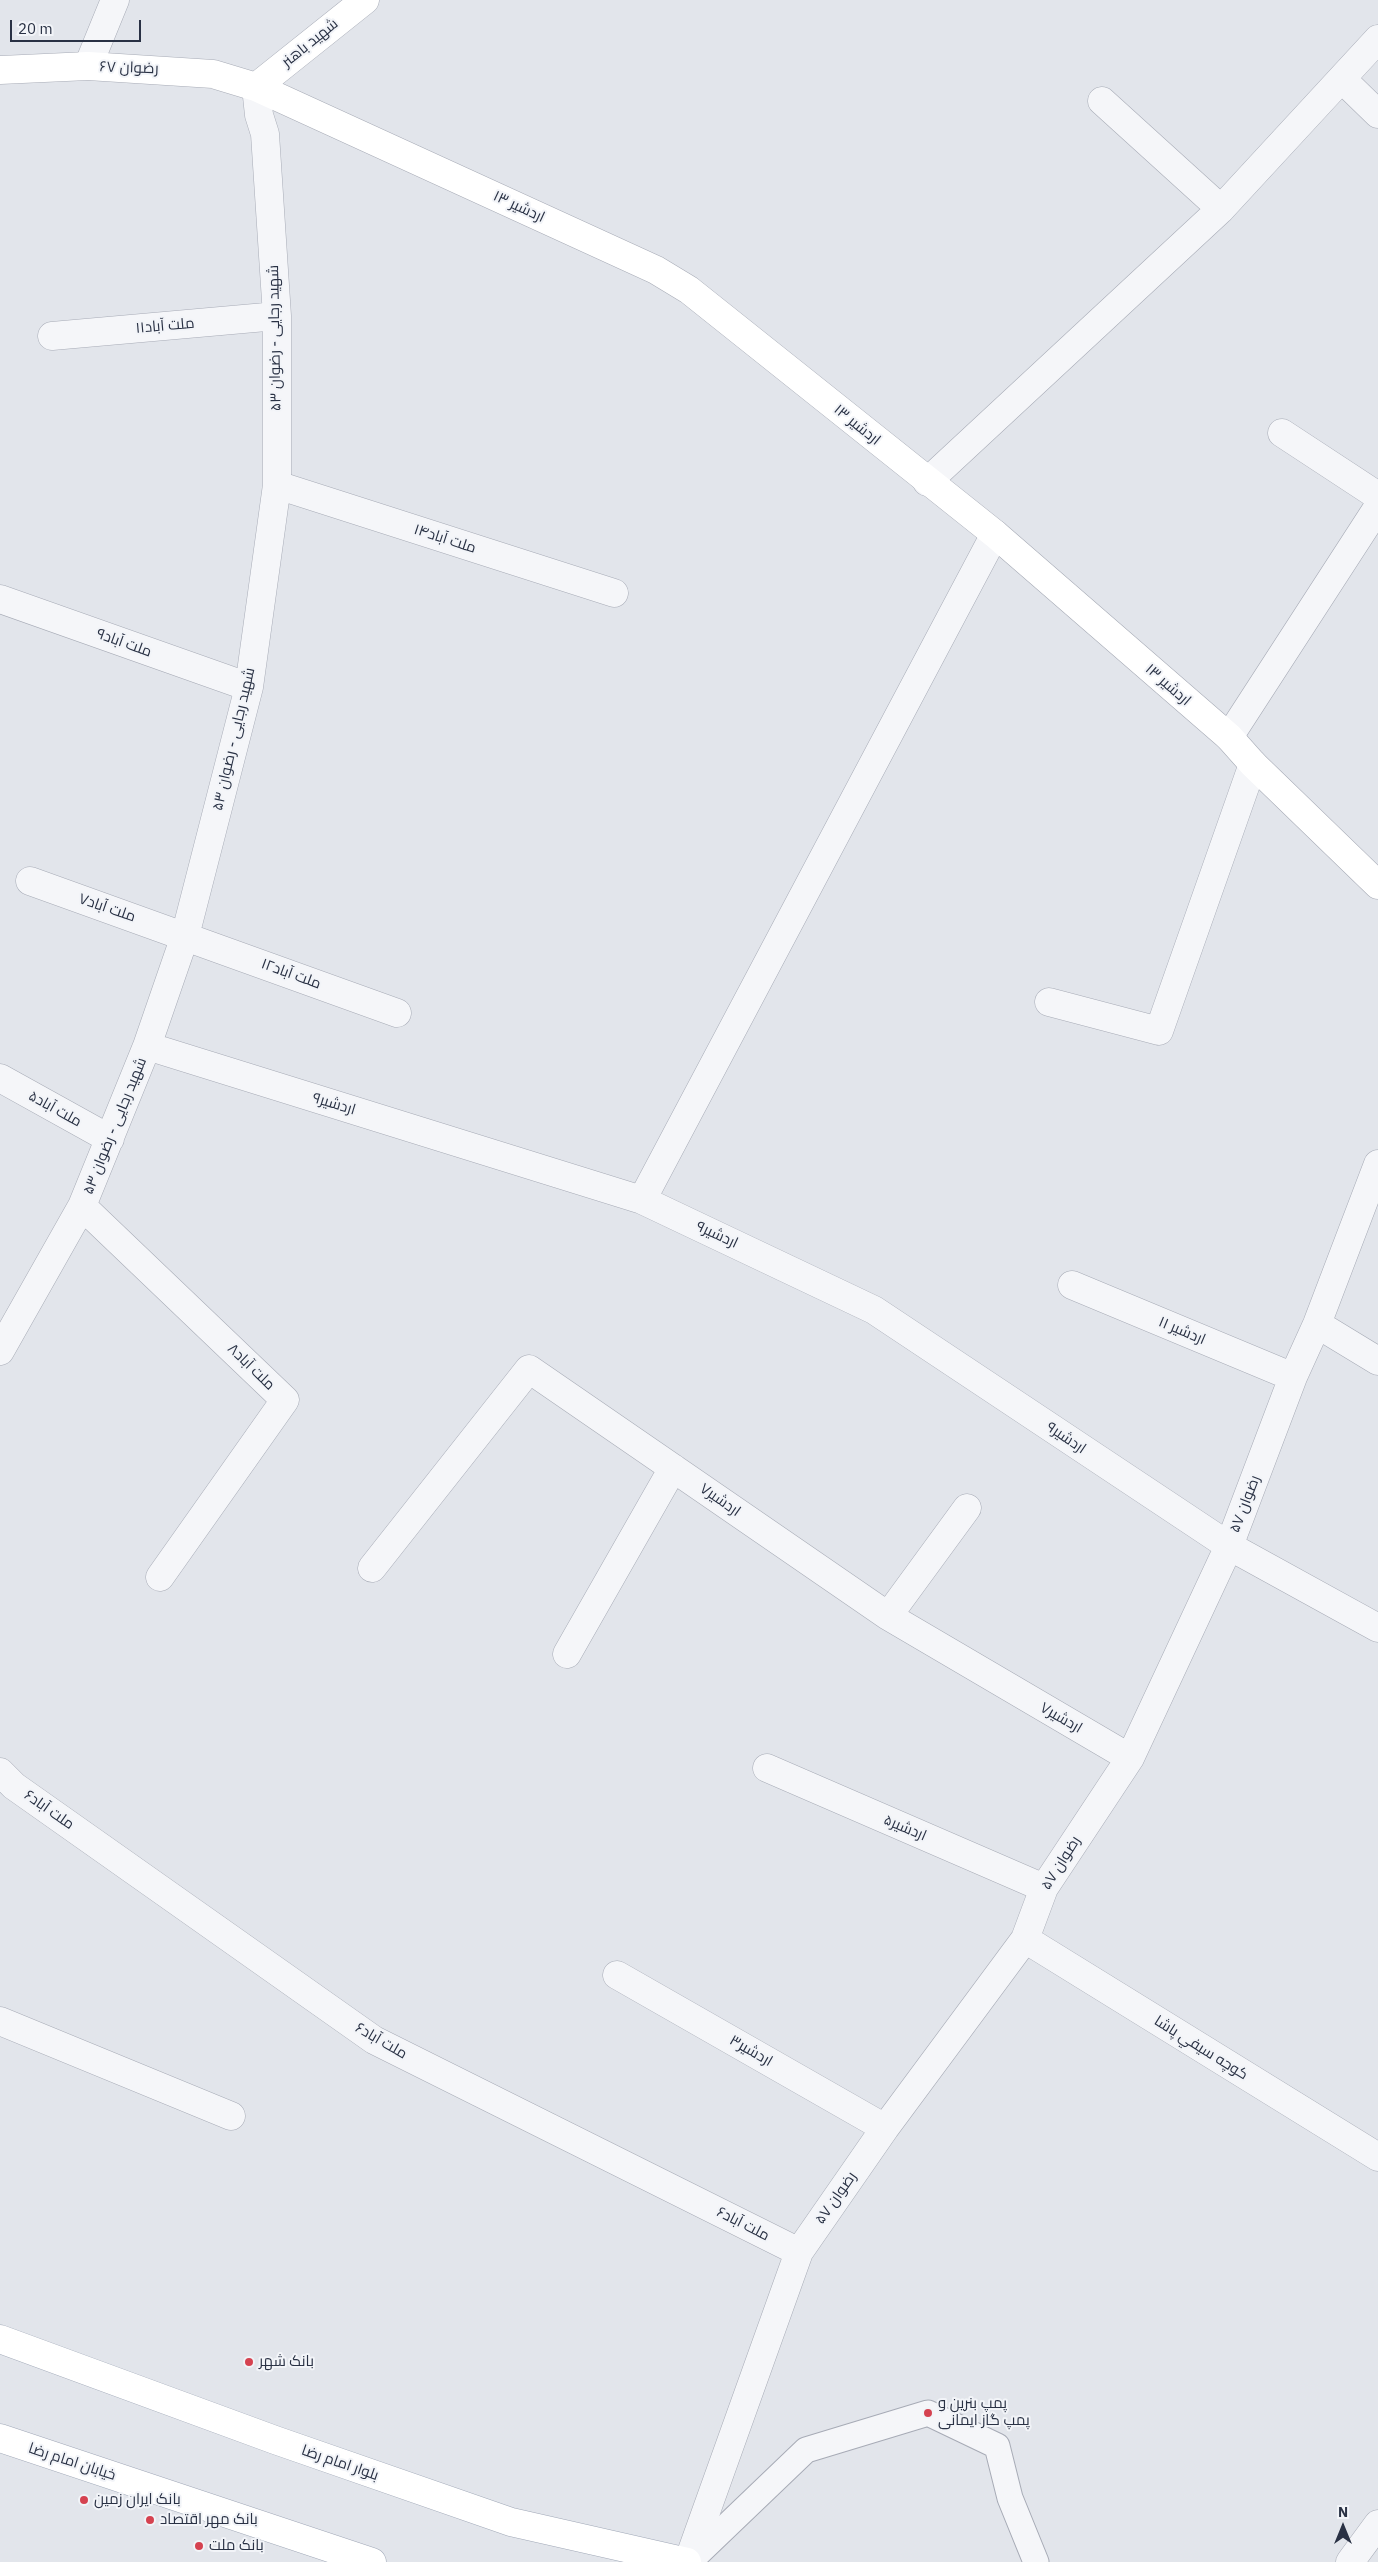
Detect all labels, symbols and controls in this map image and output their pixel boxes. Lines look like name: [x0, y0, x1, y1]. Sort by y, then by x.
scale bar: [12, 10, 144, 42]
street label: شهید باهنر: [278, 15, 342, 71]
text: 20 m: [18, 19, 53, 38]
street label: رضوان ۶۷: [99, 58, 159, 78]
street label: اردشیر ۱۳: [490, 187, 548, 227]
street label: شهید رجایی - رضوان ۵۳: [265, 265, 285, 411]
street label: ملت آباد۱۱: [135, 314, 195, 338]
street label: اردشیر ۱۳: [830, 401, 884, 449]
street label: ملت آباد۱۴: [412, 521, 478, 557]
street label: ملت آباد۹: [94, 625, 154, 661]
street label: اردشیر ۱۳: [1141, 660, 1195, 710]
street label: شهید رجایی - رضوان ۵۳: [209, 666, 259, 812]
street label: ملت آباد۷: [76, 890, 138, 926]
street label: ملت آباد۱۲: [259, 955, 323, 993]
street label: شهید رجایی - رضوان ۵۳: [79, 1055, 151, 1197]
street label: ملت آباد۵: [25, 1087, 85, 1131]
street label: اردشیر۹: [310, 1089, 358, 1119]
street label: اردشیر۹: [693, 1217, 741, 1253]
street label: اردشیر ۱۱: [1156, 1313, 1208, 1349]
street label: ملت آباد۸: [223, 1340, 279, 1394]
street label: اردشیر۹: [1043, 1418, 1089, 1458]
street label: رضوان ۵۷: [1226, 1473, 1264, 1535]
street label: اردشیر۷: [696, 1479, 744, 1521]
street label: اردشیر۷: [1037, 1699, 1085, 1737]
street label: ملت آباد۶: [21, 1786, 77, 1834]
street label: اردشیر۵: [881, 1811, 929, 1845]
street label: رضوان ۵۷: [1037, 1833, 1085, 1893]
street label: كوچه سيفي پاشا: [1151, 2012, 1251, 2084]
street label: ملت آباد۶: [352, 2019, 410, 2063]
street label: اردشیر۳: [726, 2032, 776, 2070]
street label: رضوان ۵۷: [811, 2168, 861, 2228]
street label: ملت آباد۶: [714, 2203, 772, 2245]
place label: بانک شهر: [259, 2353, 314, 2371]
marker: بانک شهر: [243, 2356, 255, 2368]
place label: پمپ بنرین و پمپ گاز ایمانی: [938, 2395, 1030, 2430]
marker: پمپ بنرین و پمپ گاز ایمانی: [922, 2407, 934, 2419]
street label: خیابان امام رضا: [26, 2439, 118, 2485]
street label: بلوار امام رضا: [299, 2441, 381, 2485]
place label: بانک ایران زمین: [94, 2491, 181, 2509]
marker: بانک ایران زمین: [78, 2494, 90, 2506]
north arrow: [1318, 2502, 1368, 2552]
text: N: [1338, 2503, 1348, 2521]
place label: بانک مهر اقتصاد: [160, 2511, 258, 2529]
marker: بانک مهر اقتصاد: [144, 2514, 156, 2526]
place label: بانک ملت: [209, 2537, 264, 2555]
marker: بانک ملت: [193, 2540, 205, 2552]

